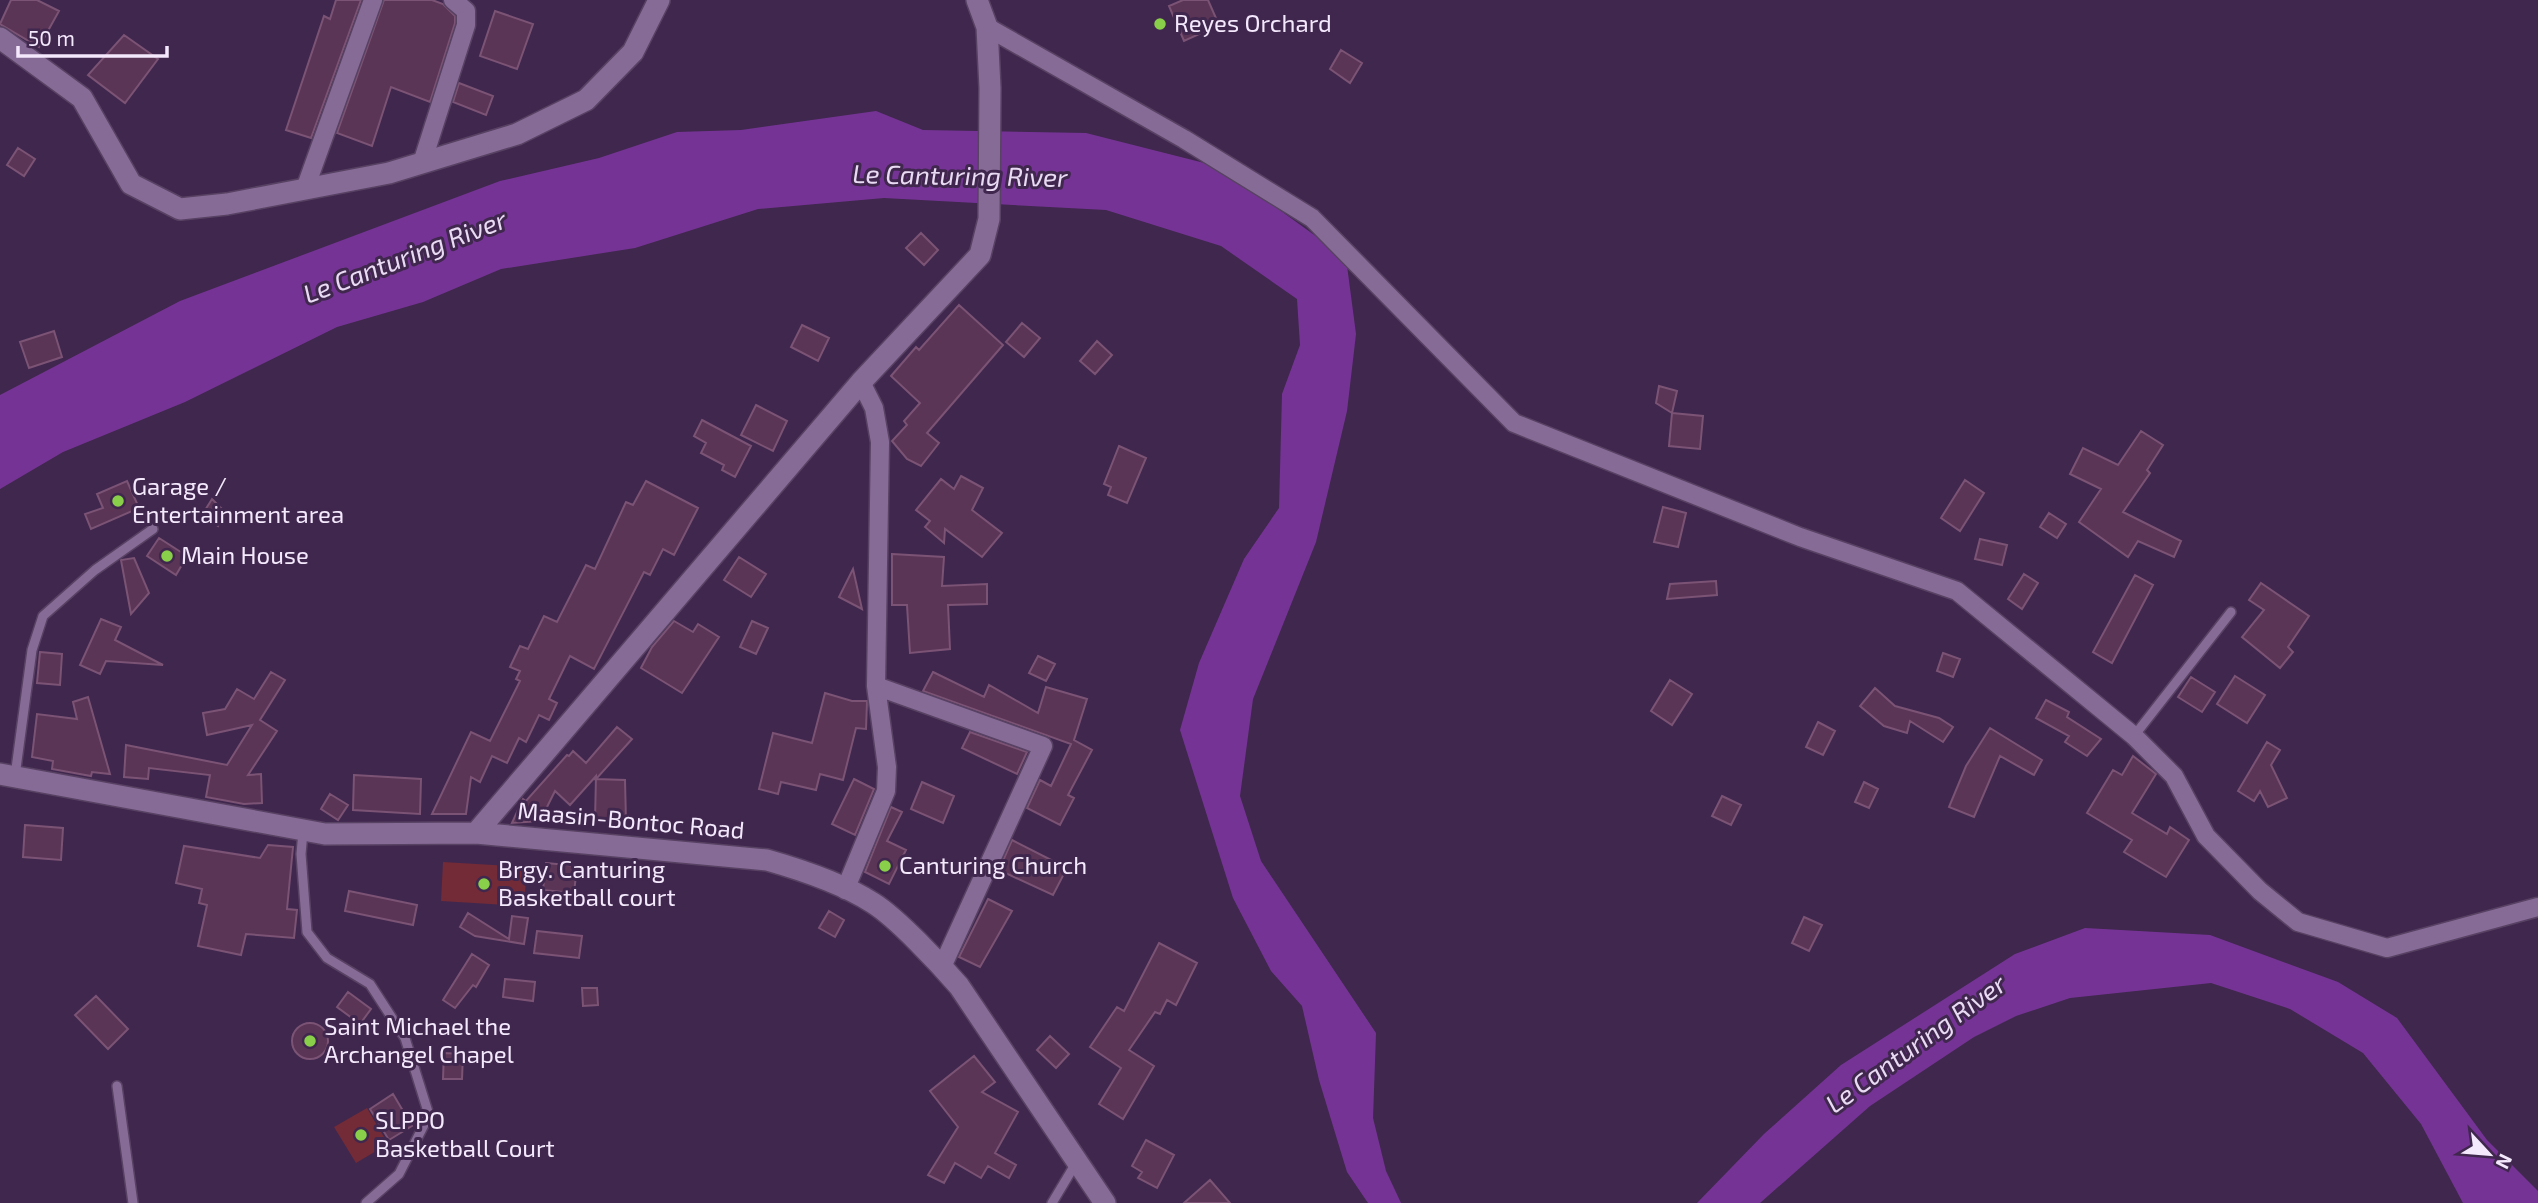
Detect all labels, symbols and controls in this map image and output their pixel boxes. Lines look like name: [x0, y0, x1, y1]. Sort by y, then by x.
place label: Reyes Orchard: [1174, 8, 1332, 37]
scale bar: [18, 14, 166, 58]
marker: Reyes Orchard: [1152, 16, 1168, 32]
text: 50 m: [28, 25, 75, 50]
water label: Le Canturing River: [852, 157, 1068, 192]
water label: Le Canturing River: [299, 202, 511, 309]
place label: Garage / Entertainment area: [132, 471, 344, 528]
marker: Garage / Entertainment area: [110, 493, 126, 509]
place label: Main House: [181, 540, 309, 569]
marker: Main House: [159, 548, 175, 564]
street label: Maasin-Bontoc Road: [516, 795, 746, 844]
place label: Canturing Church: [899, 850, 1087, 879]
place label: Brgy. Canturing Basketball court: [498, 854, 676, 911]
marker: Canturing Church: [877, 858, 893, 874]
marker: Brgy. Canturing Basketball court: [476, 876, 492, 892]
water label: Le Canturing River: [1819, 967, 2012, 1119]
place label: Saint Michael the Archangel Chapel: [324, 1011, 514, 1068]
marker: Saint Michael the Archangel Chapel: [302, 1033, 318, 1049]
place label: SLPPO Basketball Court: [375, 1105, 555, 1162]
north arrow: [2454, 1119, 2524, 1189]
marker: SLPPO Basketball Court: [353, 1127, 369, 1143]
text: N: [2491, 1150, 2518, 1173]

